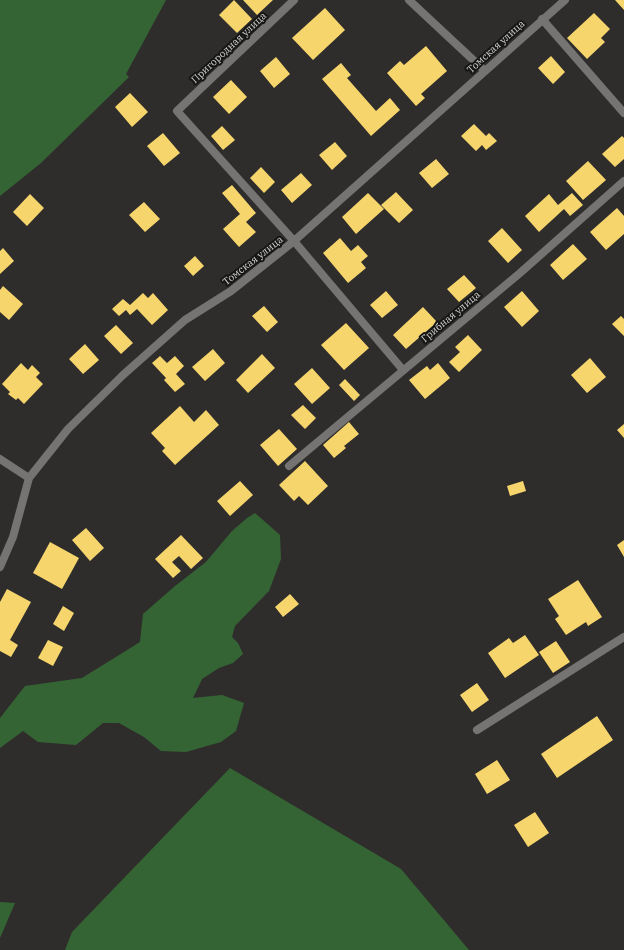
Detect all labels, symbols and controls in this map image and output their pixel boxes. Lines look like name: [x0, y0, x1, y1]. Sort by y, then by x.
street label: Пригородная улица: [189, 10, 269, 86]
street label: Томская улица: [465, 18, 527, 76]
street label: Томская улица: [220, 234, 286, 288]
street label: Грибная улица: [419, 289, 483, 345]

